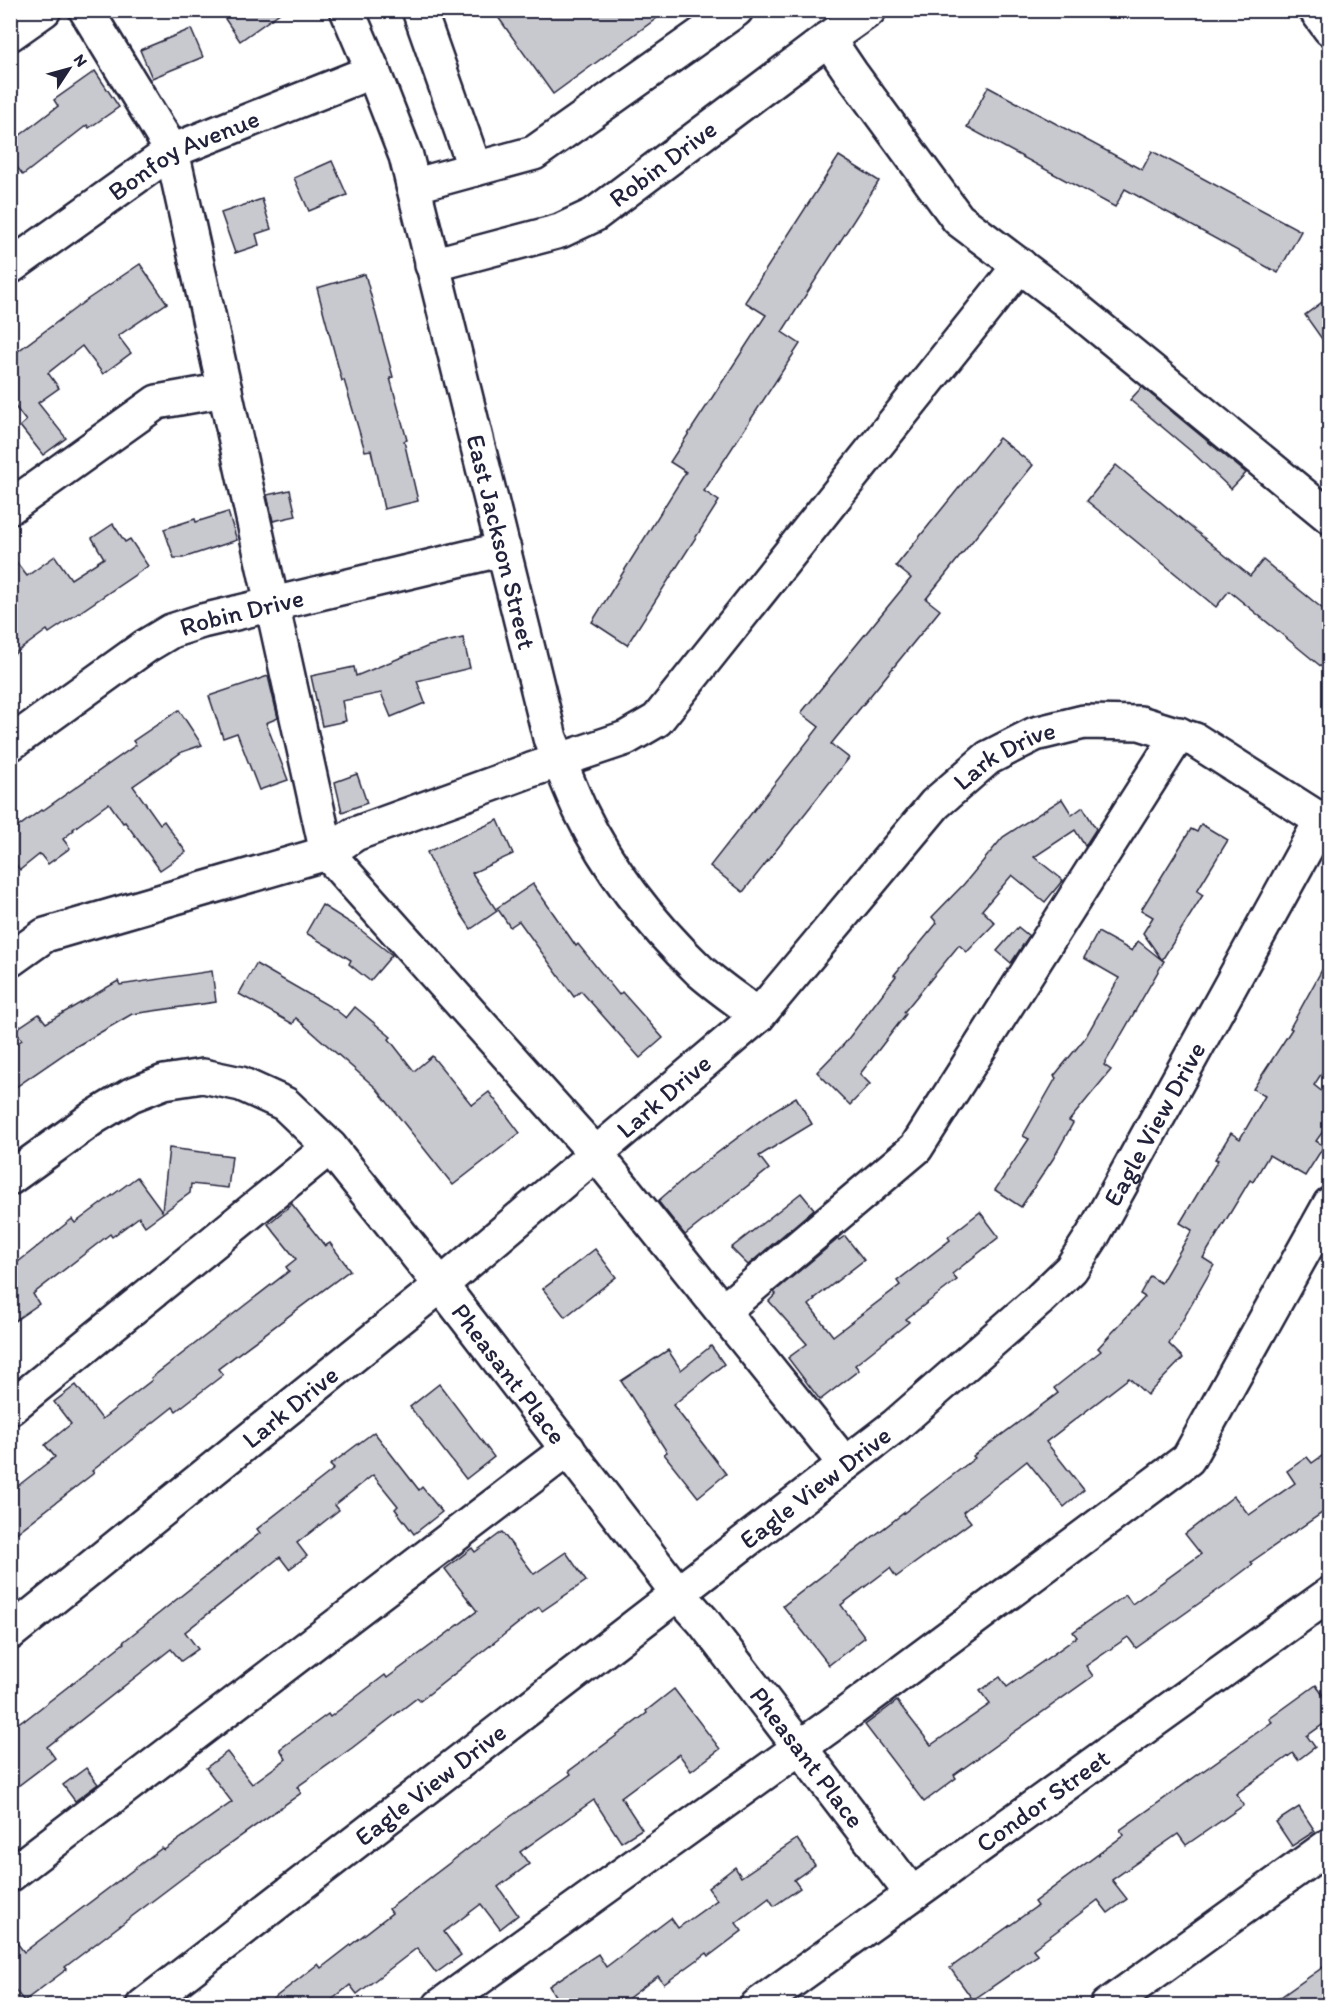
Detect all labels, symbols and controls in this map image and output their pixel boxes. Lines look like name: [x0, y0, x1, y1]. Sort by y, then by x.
north arrow: [39, 39, 99, 99]
text: N: [70, 51, 92, 70]
street label: Bonfoy Avenue: [102, 102, 264, 208]
street label: Robin Drive: [602, 112, 723, 214]
street label: East Jackson Street: [459, 431, 544, 653]
street label: Robin Drive: [176, 581, 307, 643]
street label: Lark Drive: [946, 714, 1058, 797]
street label: Eagle View Drive: [1096, 1036, 1212, 1212]
street label: Lark Drive: [610, 1047, 718, 1145]
street label: Pheasant Place: [445, 1296, 574, 1451]
street label: Lark Drive: [236, 1359, 345, 1455]
street label: Eagle View Drive: [733, 1419, 897, 1556]
street label: Pheasant Place: [743, 1680, 872, 1834]
street label: Eagle View Drive: [348, 1716, 513, 1853]
street label: Condor Street: [970, 1742, 1116, 1859]

